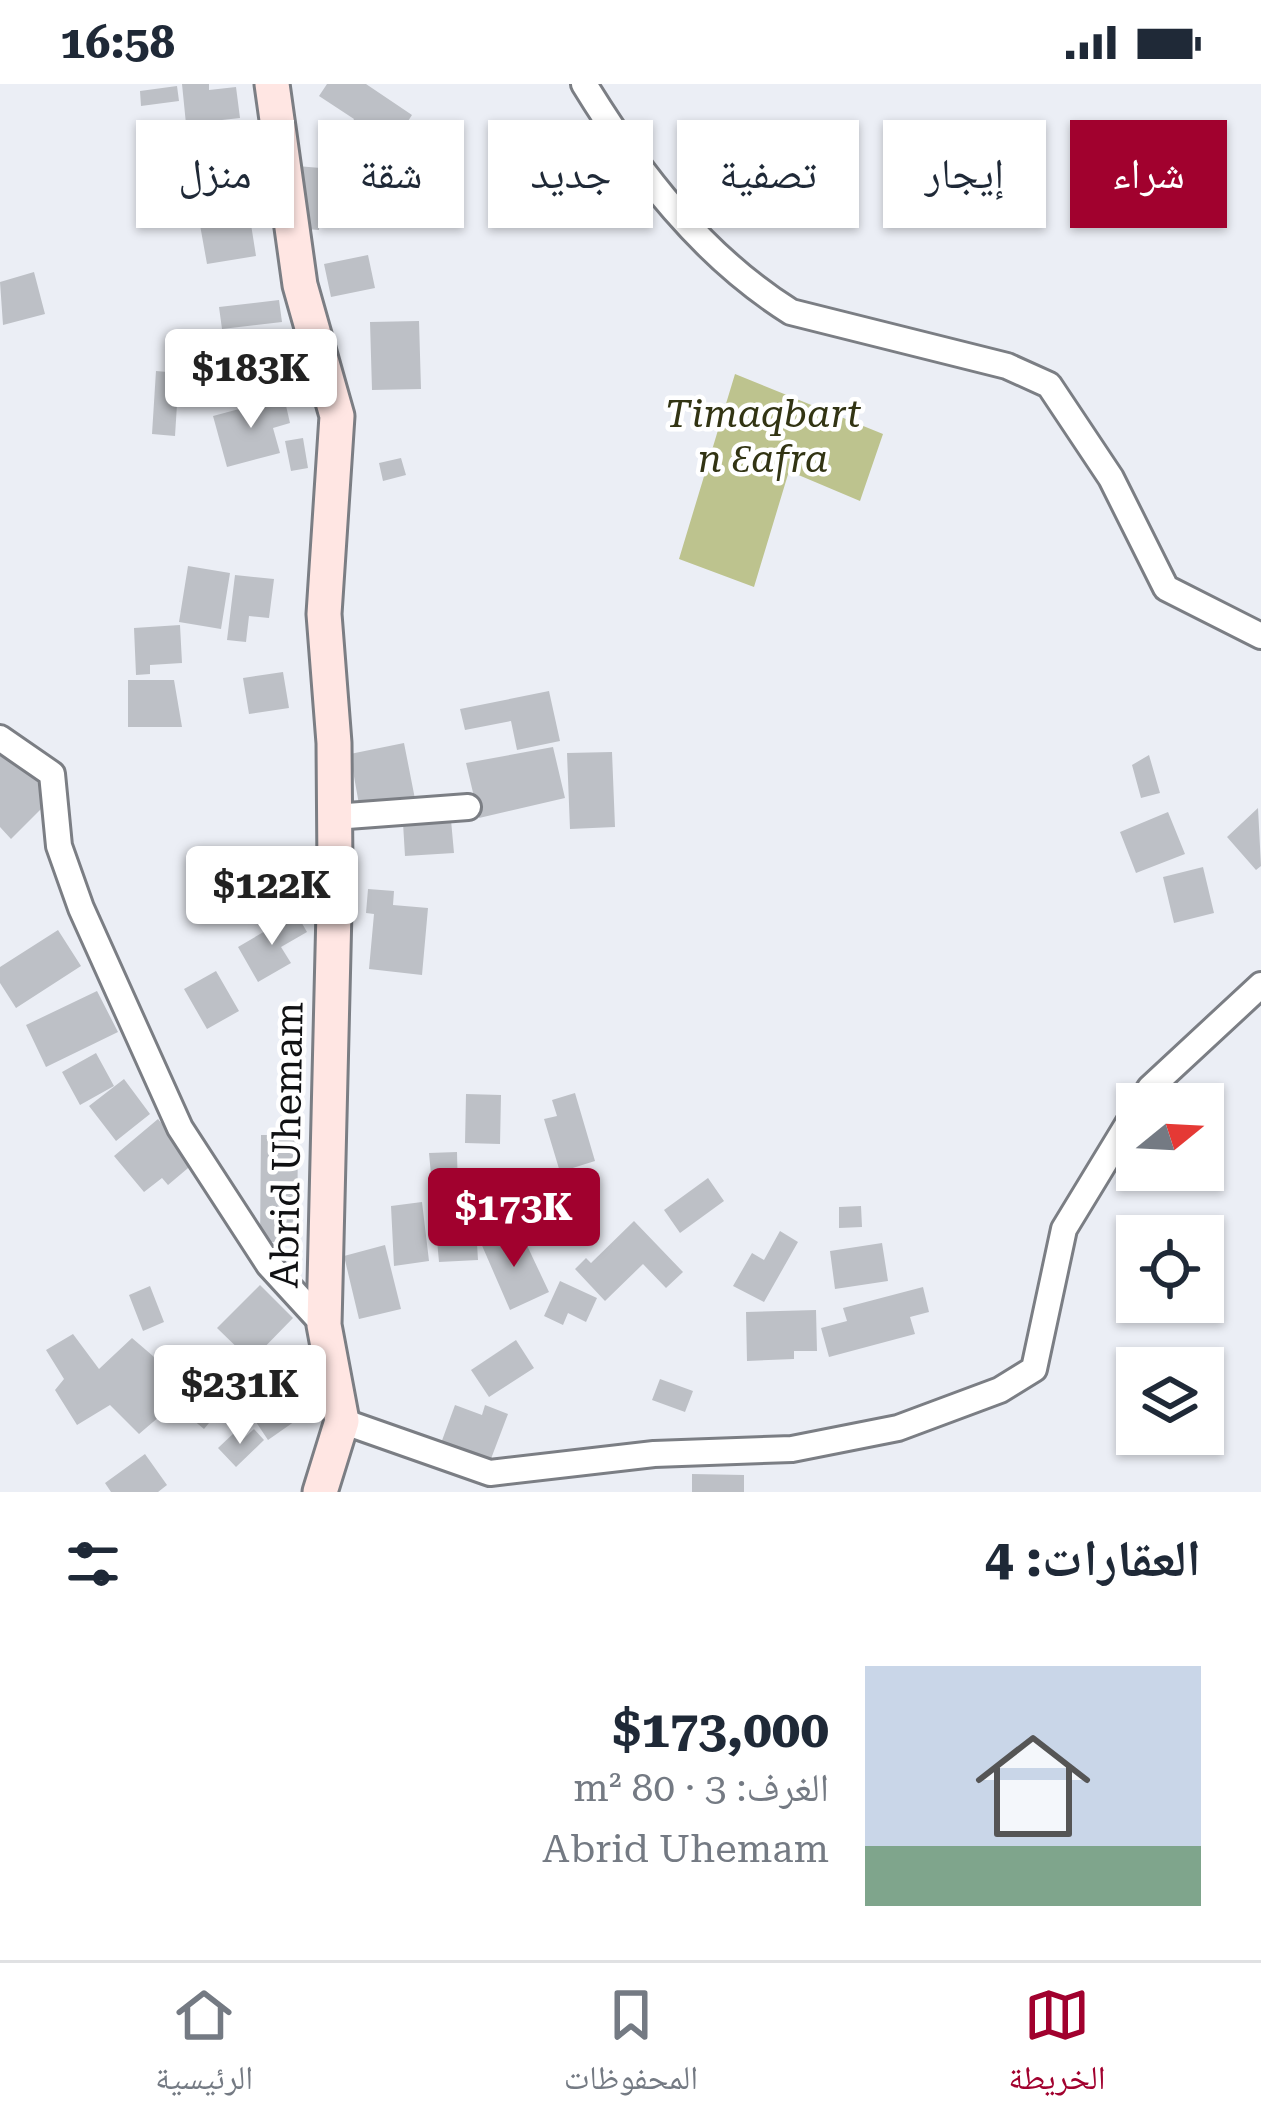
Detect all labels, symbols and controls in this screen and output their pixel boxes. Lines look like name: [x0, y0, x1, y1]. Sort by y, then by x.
text: 16:58: [60, 16, 175, 69]
chip: منزل: [136, 120, 294, 228]
chip: شقة: [318, 120, 464, 228]
chip: جديد: [488, 120, 653, 228]
chip: تصفية: [677, 120, 859, 228]
chip: إيجار: [883, 120, 1046, 228]
chip: شراء: [1070, 120, 1227, 228]
pin: $183K: [167, 329, 335, 431]
text: $183K: [192, 345, 310, 391]
park label: Timaqbart n Ɛafra: [665, 391, 862, 482]
pin: $122K: [188, 846, 356, 948]
text: $122K: [213, 862, 331, 908]
street label: Abrid Uhemam: [262, 1001, 312, 1289]
north arrow: [1116, 1083, 1224, 1191]
map controls: [1116, 1083, 1224, 1455]
pin: $173K: [430, 1168, 598, 1270]
text: $173K: [455, 1184, 573, 1230]
button: locate: [1116, 1215, 1224, 1323]
pin: $231K: [156, 1345, 324, 1447]
button: layers: [1116, 1347, 1224, 1455]
text: $231K: [181, 1361, 299, 1407]
text: العقارات: 4: [985, 1529, 1201, 1588]
icon: filters: [60, 1531, 126, 1597]
text: $173,000: [613, 1700, 829, 1759]
icon: home: [961, 1714, 1105, 1858]
text: الغرف: 3 · 80 m²: [573, 1765, 829, 1811]
text: Abrid Uhemam: [542, 1826, 829, 1872]
tab: الرئيسية: [155, 1982, 253, 2110]
tab: المحفوظات: [564, 1982, 698, 2110]
tab: الخريطة: [1009, 1982, 1106, 2110]

